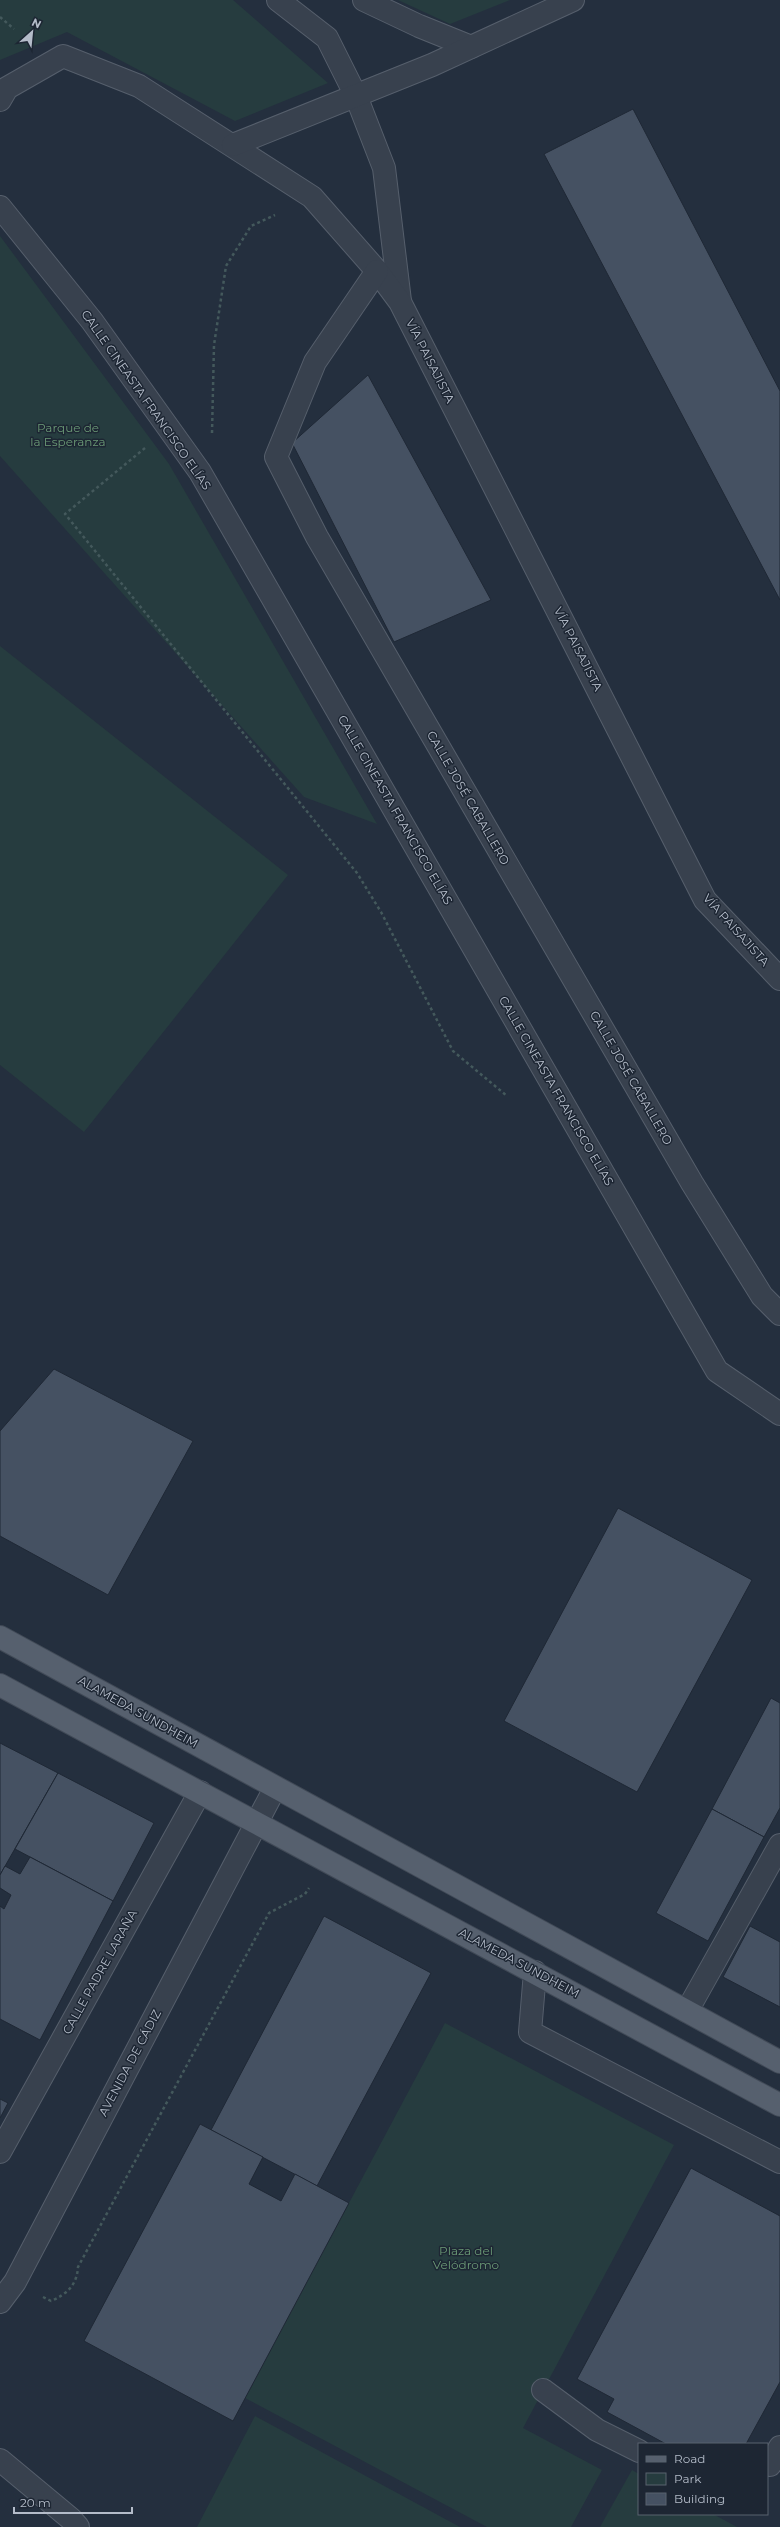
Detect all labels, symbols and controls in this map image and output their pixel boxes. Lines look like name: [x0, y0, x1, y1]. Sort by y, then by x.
north arrow: [12, 12, 52, 52]
text: N: [29, 15, 44, 31]
street label: CALLE CINEASTA FRANCISCO ELÍAS: [78, 307, 215, 493]
street label: VÍA PAISAJISTA: [403, 316, 458, 406]
park label: Parque de la Esperanza: [30, 420, 106, 449]
street label: VÍA PAISAJISTA: [551, 604, 606, 694]
street label: CALLE CINEASTA FRANCISCO ELÍAS: [335, 712, 456, 907]
street label: CALLE JOSÉ CABALLERO: [424, 728, 513, 867]
street label: VÍA PAISAJISTA: [700, 890, 773, 969]
street label: CALLE CINEASTA FRANCISCO ELÍAS: [496, 993, 617, 1188]
street label: CALLE JOSÉ CABALLERO: [587, 1008, 676, 1147]
street label: ALAMEDA SUNDHEIM: [76, 1672, 201, 1751]
street label: CALLE PADRE LARAÑA: [59, 1907, 140, 2037]
street label: ALAMEDA SUNDHEIM: [456, 1924, 582, 2001]
street label: AVENIDA DE CÁDIZ: [95, 2007, 164, 2119]
park label: Plaza del Velódromo: [433, 2243, 499, 2272]
legend: [638, 2443, 768, 2515]
text: Road: [674, 2451, 705, 2466]
text: Park: [674, 2471, 702, 2486]
scale bar: [14, 2489, 132, 2515]
text: Building: [674, 2491, 725, 2506]
text: 20 m: [20, 2495, 51, 2510]

